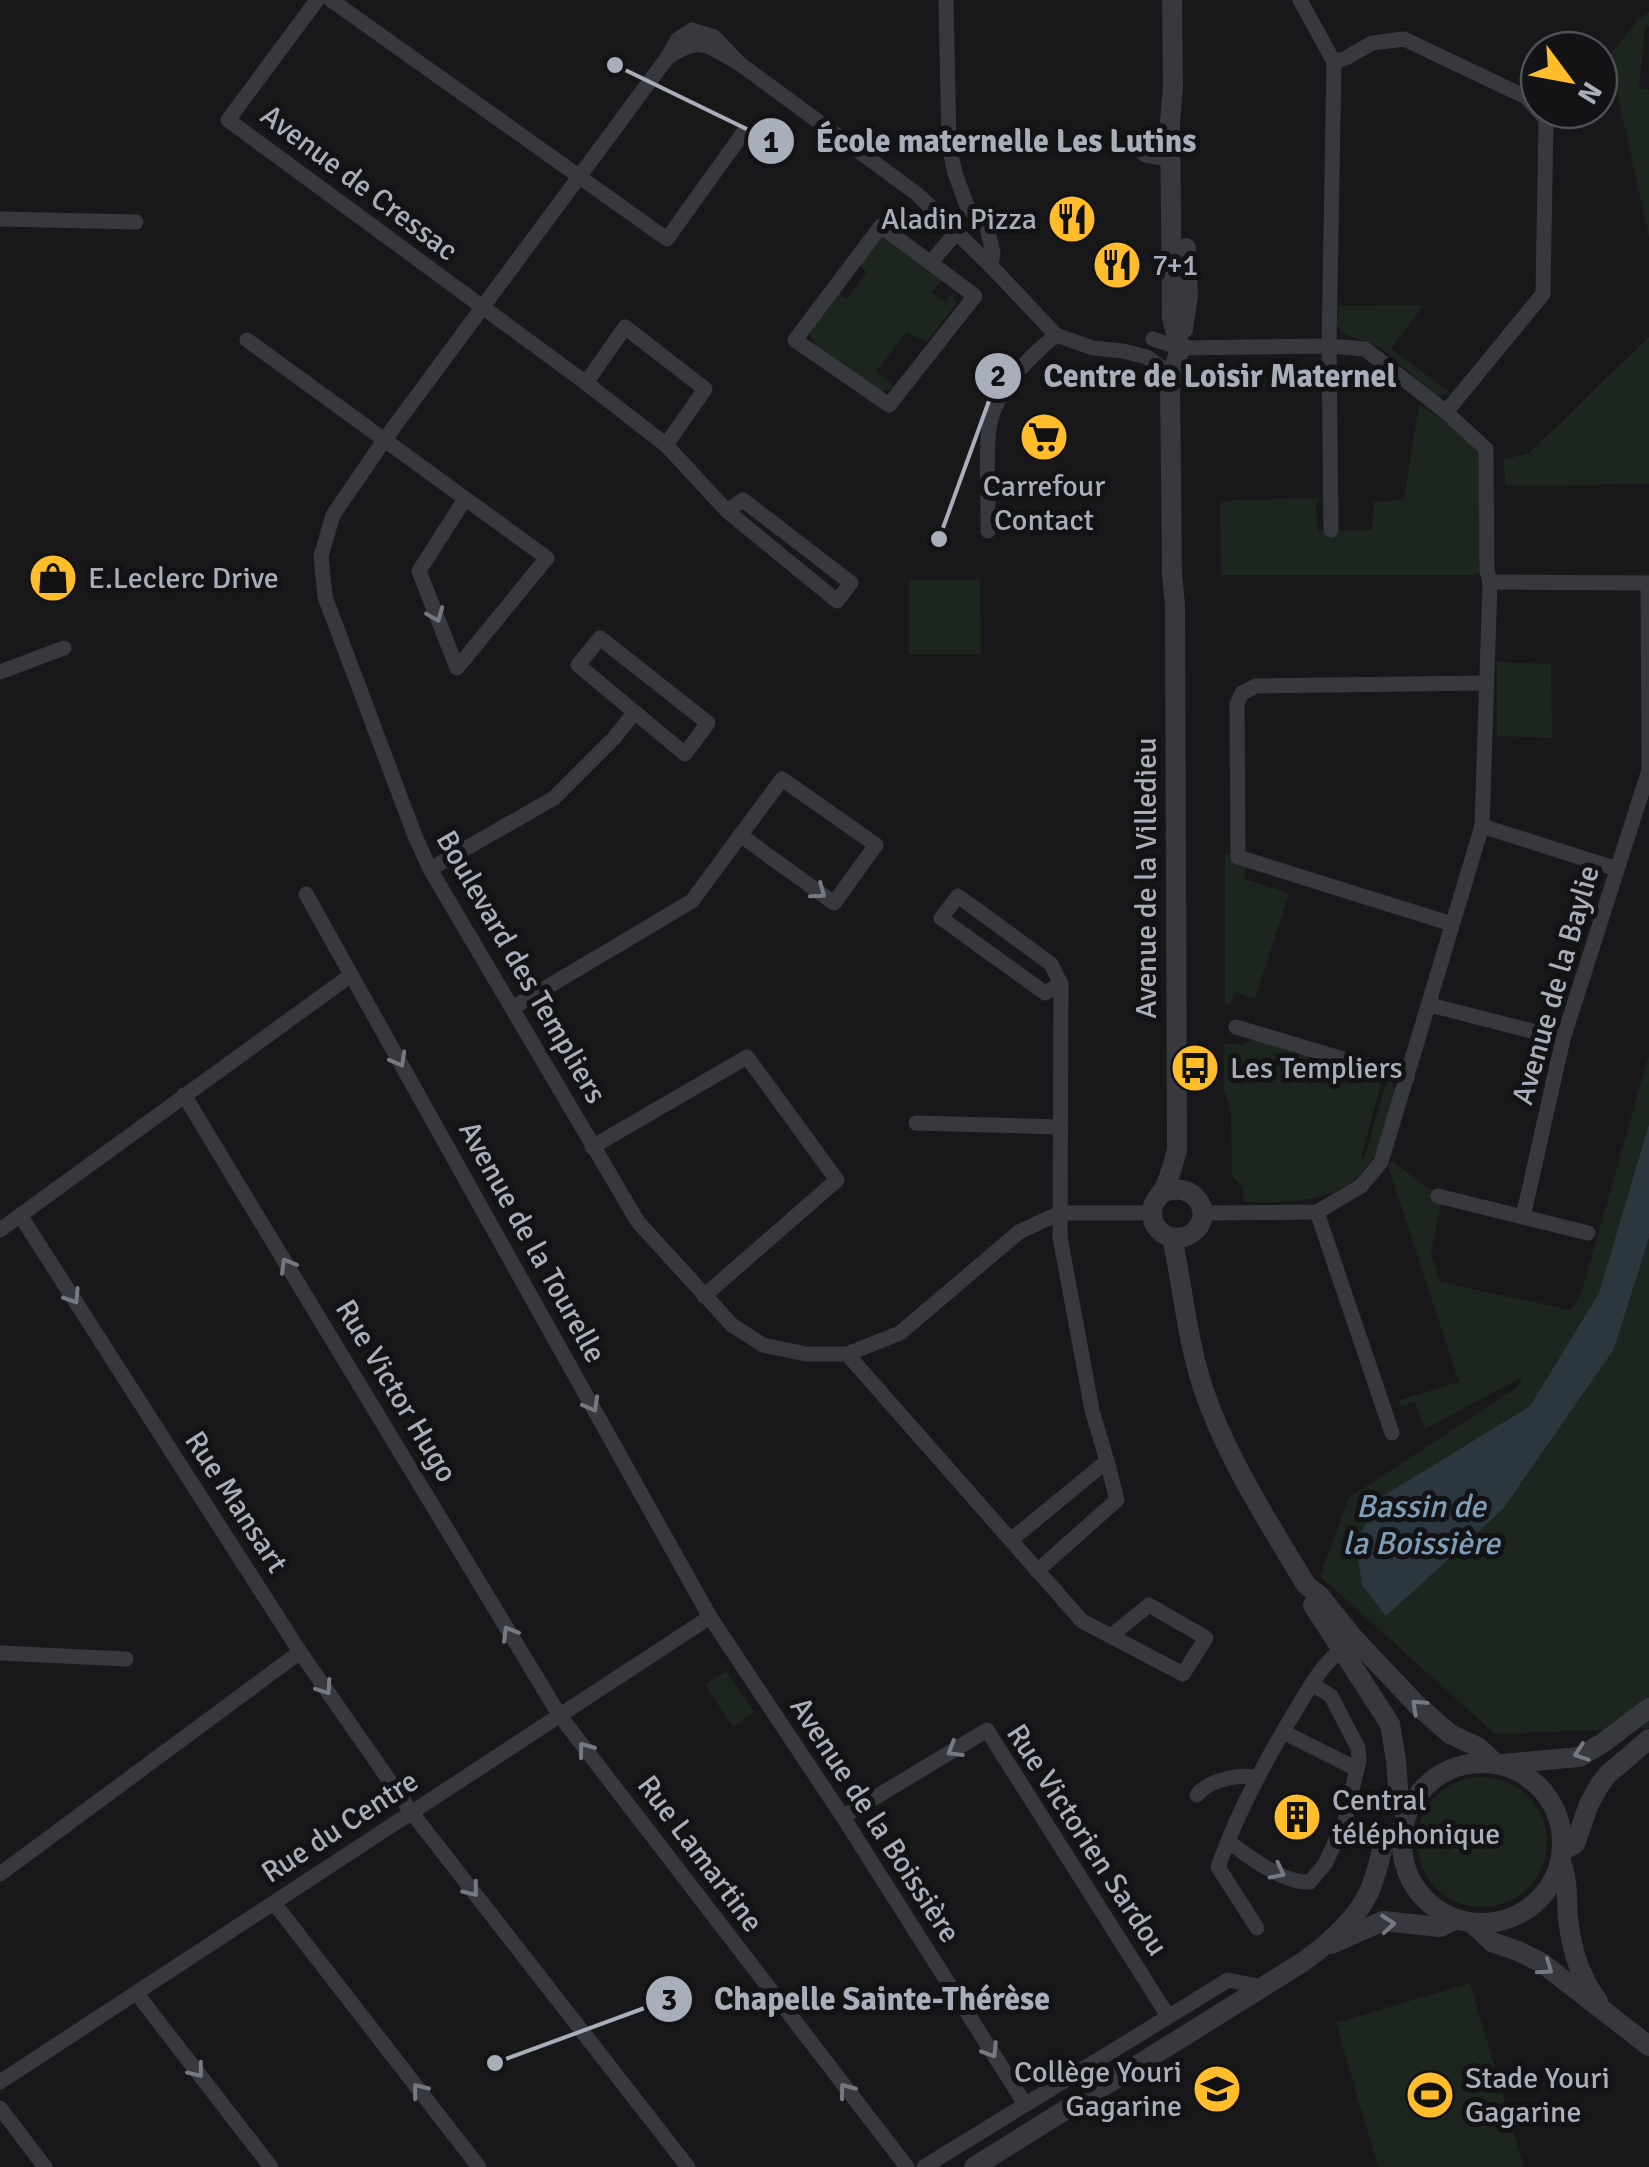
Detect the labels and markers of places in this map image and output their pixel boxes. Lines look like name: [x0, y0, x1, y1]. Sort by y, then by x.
callout: École maternelle Les Lutins: [746, 110, 1217, 172]
restaurant icon: Aladin Pizza: [1046, 193, 1098, 245]
place label: Aladin Pizza: [881, 201, 1037, 238]
restaurant icon: 7+1: [1091, 239, 1143, 291]
place label: 7+1: [1152, 247, 1198, 284]
callout: Centre de Loisir Maternel: [973, 345, 1416, 407]
supermarket icon: Carrefour Contact: [1018, 411, 1070, 463]
place label: Carrefour Contact: [983, 468, 1105, 539]
shop icon: E.Leclerc Drive: [27, 552, 79, 604]
place label: E.Leclerc Drive: [88, 560, 279, 597]
bus stop icon: Les Templiers: [1169, 1042, 1221, 1094]
place label: Les Templiers: [1230, 1050, 1403, 1087]
place label: Central téléphonique: [1332, 1782, 1500, 1853]
building icon: Central téléphonique: [1271, 1791, 1323, 1843]
callout: Chapelle Sainte-Thérèse: [644, 1968, 1070, 2030]
place label: Collège Youri Gagarine: [1014, 2054, 1182, 2125]
place label: Stade Youri Gagarine: [1465, 2060, 1610, 2131]
school or university icon: Collège Youri Gagarine: [1191, 2063, 1243, 2115]
sports icon: Stade Youri Gagarine: [1404, 2069, 1456, 2121]

